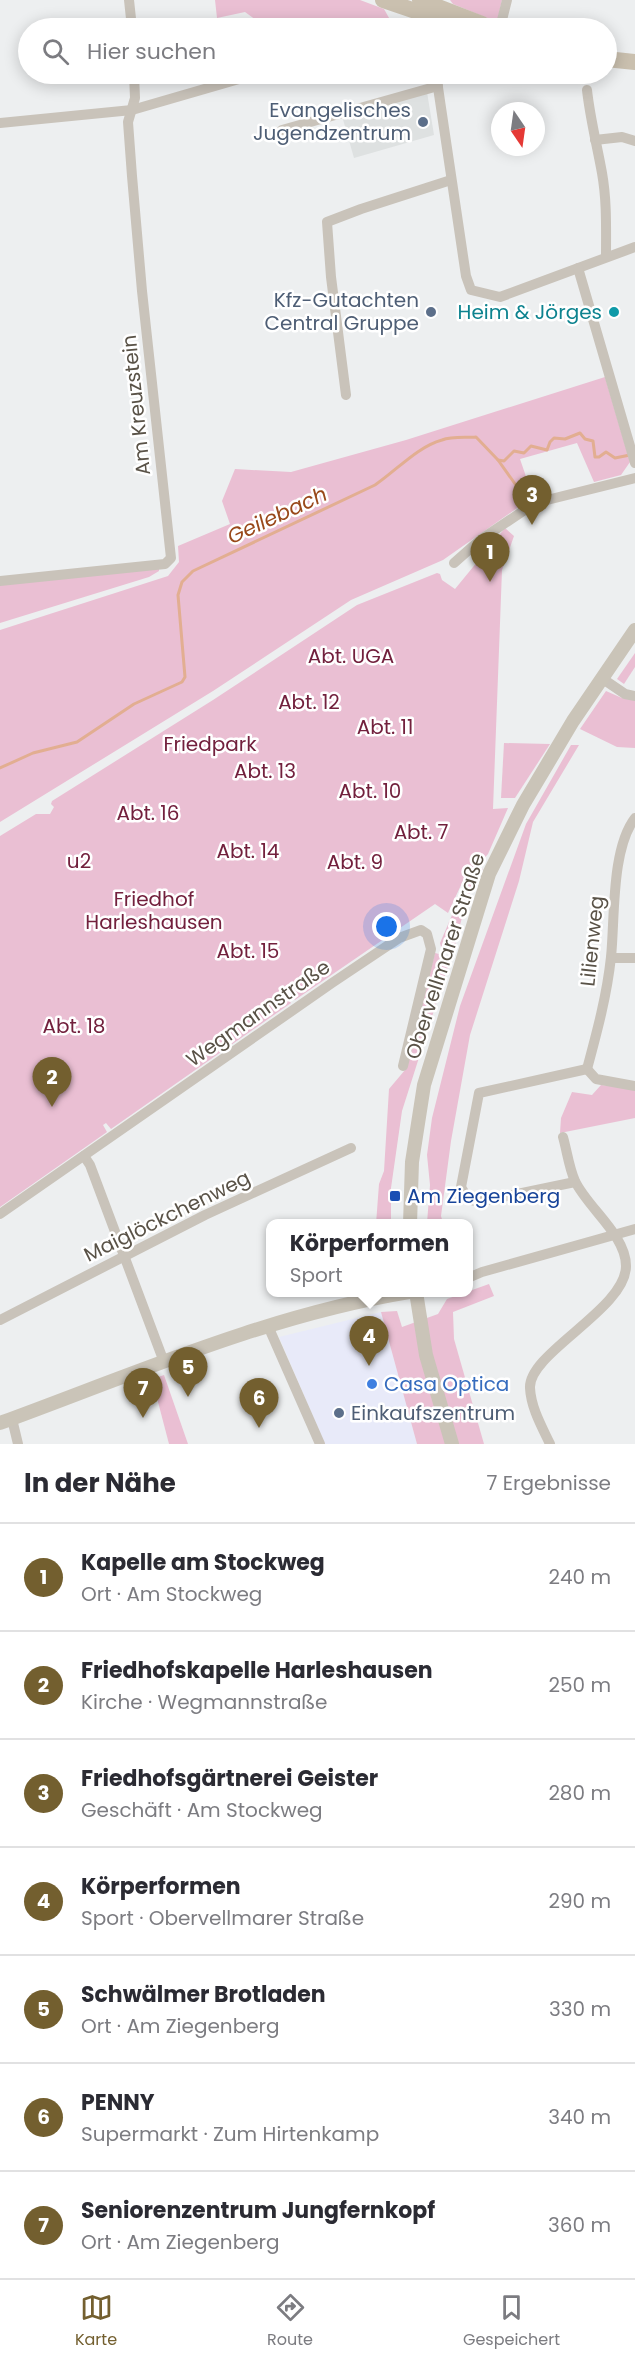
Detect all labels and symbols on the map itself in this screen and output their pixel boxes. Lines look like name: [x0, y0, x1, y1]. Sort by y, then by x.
place label: Evangelisches Jugendzentrum: [253, 96, 411, 147]
north arrow: [491, 102, 545, 156]
marker: Evangelisches Jugendzentrum: [416, 115, 430, 129]
place label: Kfz-Gutachten Central Gruppe: [265, 286, 419, 337]
place label: Heim & Jörges: [458, 298, 602, 326]
marker: Kfz-Gutachten Central Gruppe: [424, 305, 438, 319]
marker: Heim & Jörges: [607, 305, 621, 319]
street label: Am Kreuzstein: [115, 333, 157, 477]
pin: 3: [512, 476, 552, 525]
water label: Geilebach: [222, 479, 332, 551]
pin: 1: [470, 532, 510, 582]
park label: Abt. UGA: [308, 642, 394, 670]
park label: Abt. 12: [278, 688, 340, 716]
park label: Abt. 11: [357, 713, 413, 741]
park label: Friedpark: [163, 730, 257, 758]
park label: Abt. 13: [234, 757, 296, 785]
park label: Abt. 10: [339, 777, 401, 805]
park label: Abt. 16: [117, 799, 179, 827]
park label: Abt. 7: [394, 818, 448, 846]
park label: Abt. 14: [217, 837, 279, 865]
park label: u2: [67, 847, 91, 875]
park label: Abt. 9: [327, 848, 383, 876]
street label: Obervellmarer Straße: [398, 849, 492, 1063]
park label: Friedhof Harleshausen: [85, 885, 223, 936]
street label: Lilienweg: [573, 894, 611, 988]
your location: [372, 912, 401, 941]
park label: Abt. 15: [217, 937, 279, 965]
street label: Wegmannstraße: [180, 953, 336, 1073]
park label: Abt. 18: [43, 1012, 105, 1040]
pin: 2: [32, 1058, 72, 1107]
street label: Maiglöckchenweg: [79, 1164, 255, 1268]
place label: Am Ziegenberg: [407, 1182, 560, 1210]
marker: Am Ziegenberg: [388, 1189, 402, 1203]
pin: 4: [350, 1316, 388, 1366]
pin: 5: [168, 1348, 207, 1397]
pin: 7: [124, 1368, 162, 1418]
place label: Casa Optica: [384, 1370, 509, 1398]
marker: Casa Optica: [365, 1377, 379, 1391]
pin: 6: [240, 1378, 278, 1428]
place label: Einkaufszentrum: [351, 1399, 515, 1427]
marker: Einkaufszentrum: [332, 1406, 346, 1420]

